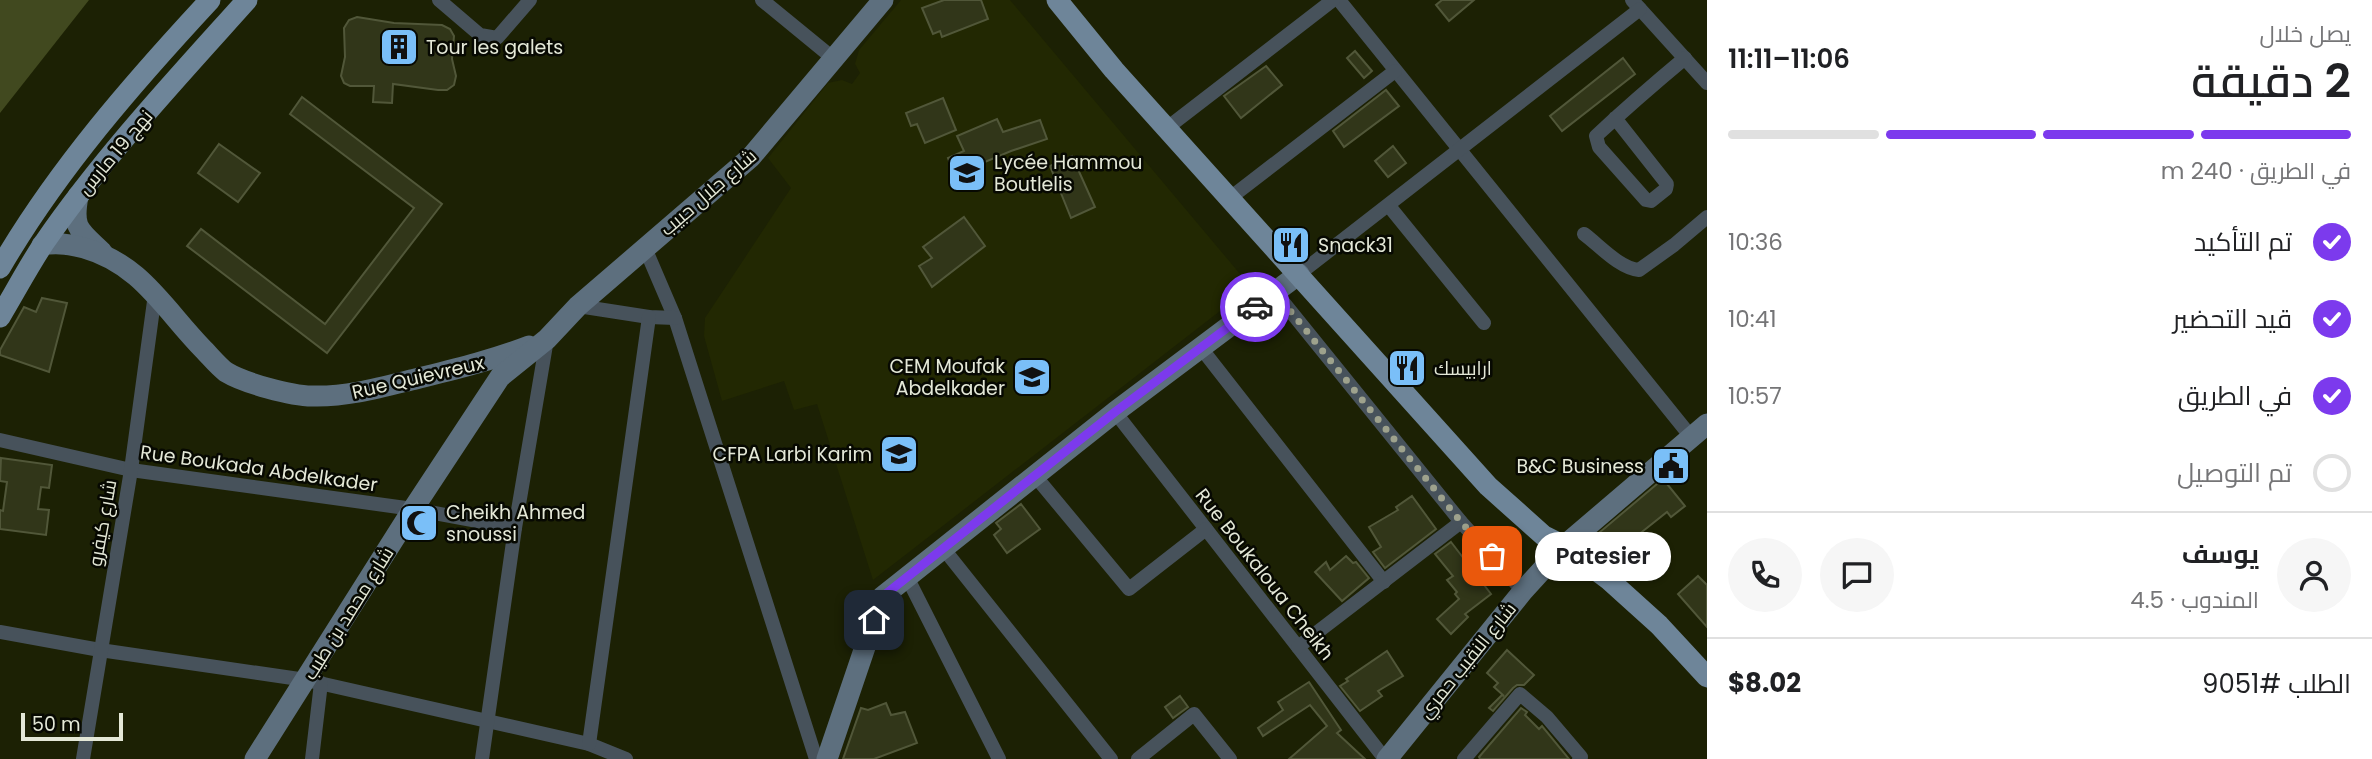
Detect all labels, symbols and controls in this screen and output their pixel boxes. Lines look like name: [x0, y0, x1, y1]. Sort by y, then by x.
text: يصل خلال: [2260, 18, 2351, 50]
building icon: Tour les galets: [378, 26, 420, 68]
place label: Tour les galets: [426, 34, 563, 61]
text: 11:06–11:11: [1728, 41, 1850, 77]
text: 2 دقيقة: [2191, 49, 2351, 113]
street label: نهج 19 مارس: [72, 104, 159, 201]
street label: شارع جلال حبيب: [654, 143, 763, 242]
place label: Lycée Hammou Boutlelis: [994, 149, 1143, 198]
school or university icon: Lycée Hammou Boutlelis: [946, 152, 988, 194]
text: في الطريق · 240 m: [2161, 155, 2351, 187]
icon: check: [2313, 223, 2351, 261]
restaurant icon: Snack31: [1270, 224, 1312, 266]
text: تم التأكيد: [2194, 224, 2292, 260]
text: 10:36: [1728, 226, 1783, 258]
place label: Snack31: [1318, 232, 1393, 259]
courier: [1220, 272, 1290, 342]
icon: car: [1236, 288, 1274, 326]
icon: check: [2313, 300, 2351, 338]
text: قيد التحضير: [2173, 301, 2292, 337]
text: 10:41: [1728, 303, 1777, 335]
restaurant icon: ارابيسك: [1386, 347, 1428, 389]
street label: Rue Quievreux: [349, 349, 487, 406]
place label: CEM Moufak Abdelkader: [890, 353, 1005, 402]
place label: ارابيسك: [1434, 355, 1492, 382]
school or university icon: CEM Moufak Abdelkader: [1011, 356, 1053, 398]
icon: check: [2313, 377, 2351, 415]
text: في الطريق: [2178, 378, 2292, 414]
text: 10:57: [1728, 380, 1782, 412]
school or university icon: CFPA Larbi Karim: [878, 433, 920, 475]
street label: Rue Boukada Abdelkader: [139, 438, 379, 499]
place label: CFPA Larbi Karim: [713, 441, 872, 468]
public building icon: B&C Business: [1650, 445, 1692, 487]
place label: B&C Business: [1516, 453, 1644, 480]
text: تم التوصيل: [2177, 455, 2292, 491]
street label: شارع كيفرو: [82, 478, 123, 569]
street label: Rue Boukaloua Cheikh: [1189, 483, 1340, 666]
place label: Cheikh Ahmed snoussi: [446, 499, 585, 548]
mosque icon: Cheikh Ahmed snoussi: [398, 502, 440, 544]
pin: [1462, 526, 1522, 586]
callout: Patesier: [1534, 532, 1670, 580]
text: يوسف: [2182, 536, 2259, 572]
icon: bag: [1473, 537, 1511, 575]
button: phone: [1728, 538, 1802, 612]
button: chat: [1820, 538, 1894, 612]
button: person: [2277, 538, 2351, 612]
text: Patesier: [1555, 540, 1651, 572]
street label: شارع محمد بن طيب: [297, 542, 400, 685]
text: المندوب · 4.5: [2130, 584, 2259, 616]
pin: [844, 590, 904, 650]
street label: شارع النقيب حمري: [1412, 597, 1523, 725]
icon: home: [855, 601, 893, 639]
text: $8.02: [1728, 665, 1801, 701]
text: الطلب #9051: [2202, 666, 2351, 702]
scale bar: [21, 710, 122, 742]
text: 50 m: [32, 711, 81, 738]

